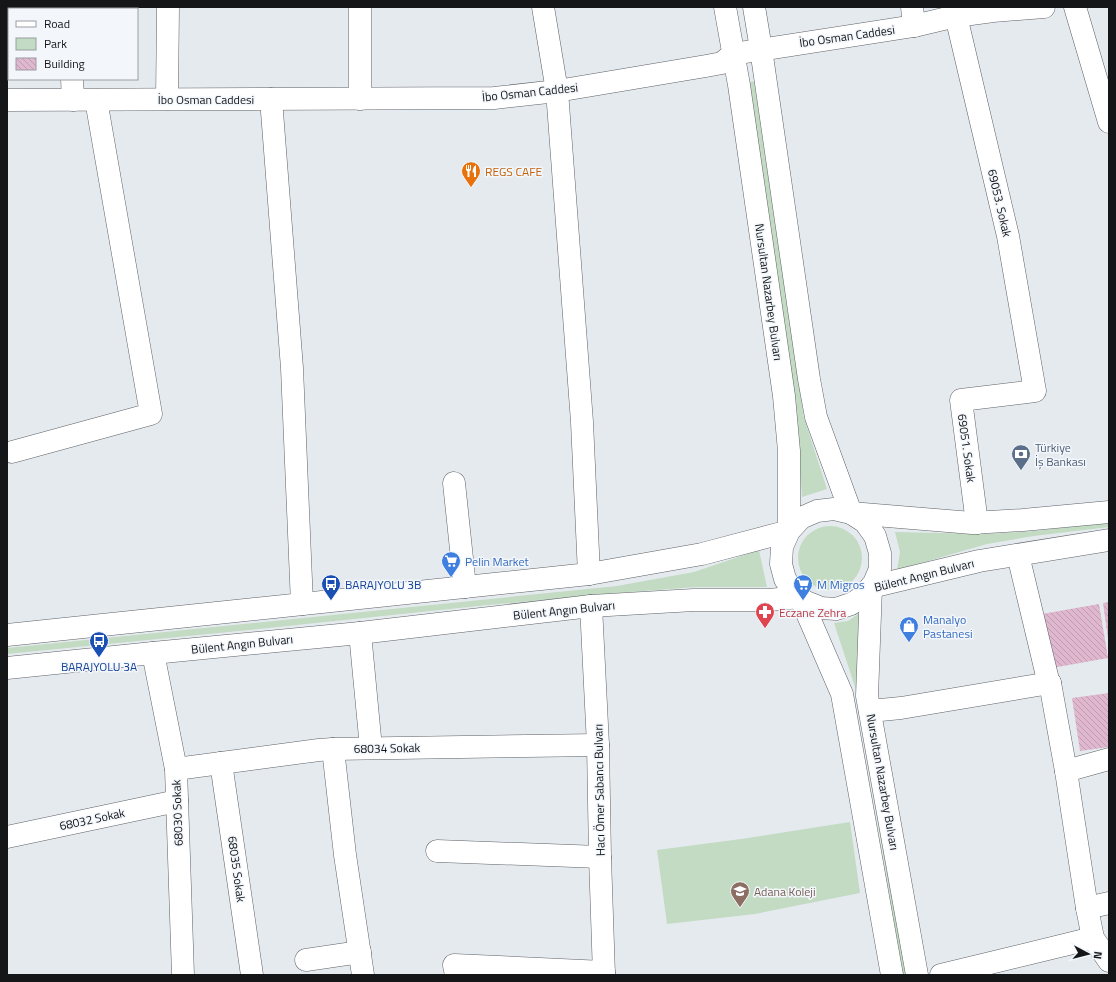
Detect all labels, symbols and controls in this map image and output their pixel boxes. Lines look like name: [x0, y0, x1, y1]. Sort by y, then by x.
legend: [8, 8, 138, 80]
text: Road: [44, 14, 70, 33]
street label: İbo Osman Caddesi: [798, 20, 896, 52]
text: Park: [44, 34, 67, 53]
text: Building: [44, 54, 85, 73]
street label: İbo Osman Caddesi: [481, 78, 579, 106]
street label: İbo Osman Caddesi: [158, 90, 254, 109]
restaurant icon: REGS CAFE: [460, 160, 482, 188]
place label: REGS CAFE: [485, 162, 542, 181]
street label: 69053. Sokak: [983, 167, 1017, 239]
street label: Nursultan Nazarbey Bulvarı: [750, 222, 788, 362]
street label: 69051. Sokak: [953, 412, 981, 484]
place label: Türkiye İş Bankası: [1035, 438, 1086, 471]
bank icon: Türkiye İş Bankası: [1010, 443, 1032, 471]
supermarket icon: Pelin Market: [440, 550, 462, 578]
place label: Pelin Market: [465, 552, 529, 571]
street label: Bülent Angın Bulvarı: [872, 553, 976, 597]
bus stop icon: BARAJYOLU 3B: [320, 573, 342, 601]
supermarket icon: M Migros: [792, 573, 814, 601]
place label: BARAJYOLU 3B: [345, 575, 421, 594]
place label: M Migros: [817, 575, 865, 594]
street label: Bülent Angın Bulvarı: [512, 595, 616, 625]
pharmacy icon: Eczane Zehra: [754, 601, 776, 629]
place label: Eczane Zehra: [779, 603, 846, 622]
place label: Manalyo Pastanesi: [923, 610, 973, 643]
shop icon: Manalyo Pastanesi: [898, 615, 920, 643]
street label: Bülent Angın Bulvarı: [190, 629, 294, 659]
bus stop icon: BARAJYOLU 3A: [88, 630, 110, 658]
place label: BARAJYOLU 3A: [61, 657, 137, 676]
street label: Nursultan Nazarbey Bulvarı: [862, 712, 904, 852]
street label: Hacı Ömer Sabancı Bulvarı: [588, 724, 610, 856]
street label: 68034 Sokak: [354, 738, 421, 758]
street label: 68030 Sokak: [166, 779, 188, 847]
street label: 68032 Sokak: [57, 803, 127, 835]
street label: 68035 Sokak: [223, 835, 251, 904]
school or university icon: Adana Koleji: [729, 880, 751, 908]
place label: Adana Koleji: [754, 882, 816, 901]
north arrow: [1068, 934, 1108, 974]
text: N: [1090, 950, 1106, 960]

